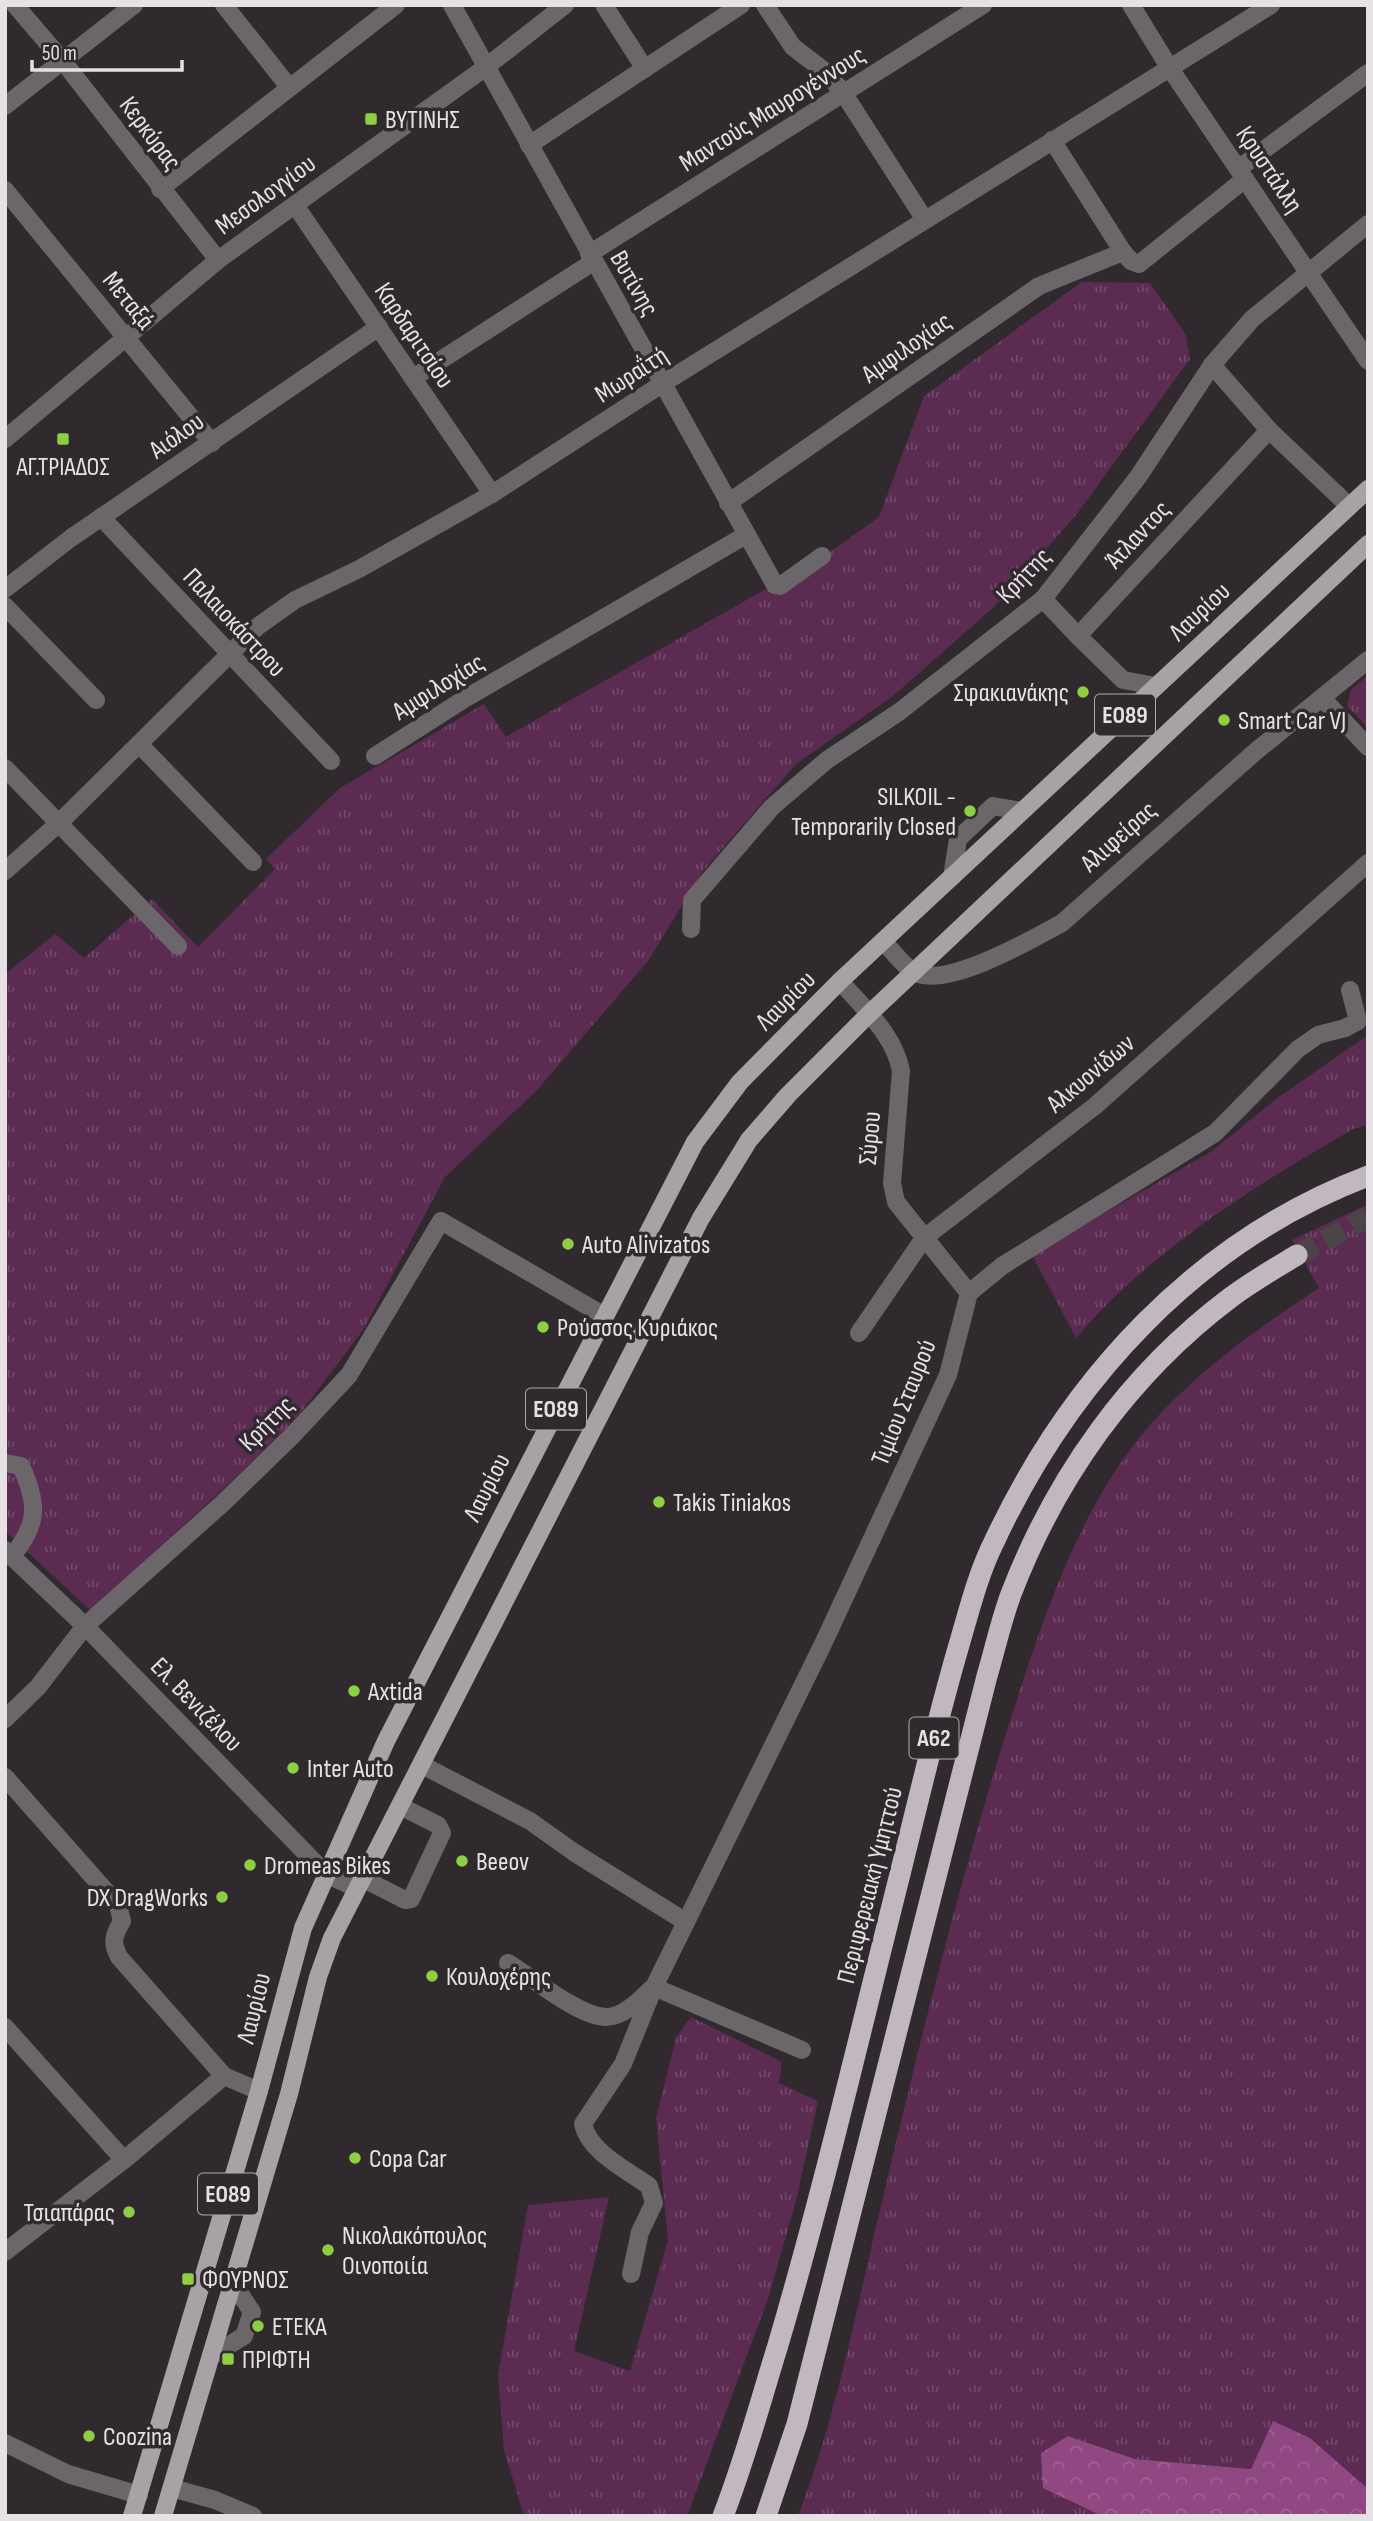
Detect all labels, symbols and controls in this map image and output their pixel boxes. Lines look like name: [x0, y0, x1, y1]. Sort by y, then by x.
scale bar: [32, 28, 182, 72]
street label: Μαντούς Μαυρογέννους: [674, 40, 871, 179]
text: 50 m: [42, 41, 77, 66]
street label: Κερκύρας: [112, 91, 188, 177]
place label: ΒΥΤΙΝΗΣ: [385, 105, 460, 136]
marker: ΒΥΤΙΝΗΣ: [363, 111, 379, 127]
street label: Κρυστάλλη: [1229, 121, 1309, 219]
street label: Μεσολογγίου: [210, 149, 322, 242]
street label: Βυτίνης: [603, 245, 665, 322]
street label: Μεταξά: [95, 266, 160, 336]
street label: Καρδαριτσίου: [367, 277, 460, 394]
street label: Αμφιλοχίας: [855, 306, 958, 391]
street label: Μωραΐτή: [590, 340, 674, 410]
street label: Αιόλου: [143, 406, 210, 467]
marker: ΑΓ.ΤΡΙΑΔΟΣ: [55, 431, 71, 447]
place label: ΑΓ.ΤΡΙΑΔΟΣ: [15, 452, 110, 483]
street label: Άτλαντος: [1099, 495, 1177, 575]
street label: Κρήτης: [990, 542, 1058, 610]
street label: Παλαιοκάστρου: [176, 562, 292, 684]
street label: Λαυρίου: [1162, 576, 1237, 649]
street label: Αμφιλοχίας: [386, 647, 491, 728]
place label: Σφακιανάκης: [953, 678, 1069, 709]
marker: Σφακιανάκης: [1075, 684, 1091, 700]
road number: ΕΟ89: [1095, 694, 1155, 736]
place label: Smart Car VJ: [1238, 706, 1346, 737]
marker: Smart Car VJ: [1216, 712, 1232, 728]
place label: SILKOIL - Temporarily Closed: [791, 782, 956, 843]
street label: Αλιφείρας: [1074, 795, 1163, 880]
marker: SILKOIL - Temporarily Closed: [962, 803, 978, 819]
street label: Λαυρίου: [749, 965, 822, 1038]
street label: Αλκυονίδων: [1040, 1028, 1141, 1121]
street label: Σύρου: [853, 1110, 888, 1166]
place label: Auto Alivizatos: [581, 1230, 710, 1261]
marker: Auto Alivizatos: [560, 1236, 576, 1252]
place label: Ρούσσος Κυριάκος: [557, 1313, 718, 1344]
marker: Ρούσσος Κυριάκος: [535, 1319, 551, 1335]
street label: Τιμίου Σταυρού: [865, 1335, 944, 1470]
road number: ΕΟ89: [526, 1388, 586, 1429]
street label: Κρήτης: [233, 1390, 301, 1458]
street label: Λαυρίου: [457, 1449, 518, 1528]
place label: Takis Tiniakos: [673, 1488, 791, 1519]
marker: Takis Tiniakos: [651, 1494, 667, 1510]
street label: Ελ. Βενιζέλου: [143, 1652, 248, 1759]
place label: Axtida: [367, 1677, 423, 1708]
marker: Axtida: [346, 1683, 362, 1699]
road number: Α62: [909, 1718, 958, 1758]
place label: Inter Auto: [307, 1754, 394, 1785]
marker: Inter Auto: [285, 1760, 301, 1776]
street label: Περιφερειακή Υμηττού: [831, 1784, 910, 1987]
place label: Beeov: [476, 1847, 529, 1878]
place label: Dromeas Bikes: [264, 1851, 391, 1882]
marker: Beeov: [454, 1853, 470, 1869]
marker: Dromeas Bikes: [242, 1857, 258, 1873]
place label: DX DragWorks: [87, 1883, 208, 1914]
marker: DX DragWorks: [214, 1889, 230, 1905]
place label: Κουλοχέρης: [446, 1962, 551, 1993]
marker: Κουλοχέρης: [424, 1968, 440, 1984]
street label: Λαυρίου: [230, 1970, 278, 2048]
place label: Copa Car: [369, 2144, 447, 2175]
marker: Copa Car: [347, 2150, 363, 2166]
road number: ΕΟ89: [198, 2174, 258, 2214]
place label: Τσιαπάρας: [24, 2198, 115, 2229]
marker: Τσιαπάρας: [121, 2204, 137, 2220]
place label: Νικολακόπουλος Οινοποιία: [342, 2221, 487, 2282]
marker: Νικολακόπουλος Οινοποιία: [320, 2242, 336, 2258]
place label: ΦΟΥΡΝΟΣ: [202, 2265, 289, 2296]
marker: ΦΟΥΡΝΟΣ: [180, 2271, 196, 2287]
place label: ΕΤΕΚΑ: [272, 2312, 328, 2343]
marker: ΕΤΕΚΑ: [250, 2318, 266, 2334]
place label: ΠΡΙΦΤΗ: [242, 2345, 311, 2376]
marker: ΠΡΙΦΤΗ: [220, 2351, 236, 2367]
place label: Coozina: [103, 2422, 172, 2453]
marker: Coozina: [81, 2428, 97, 2444]

